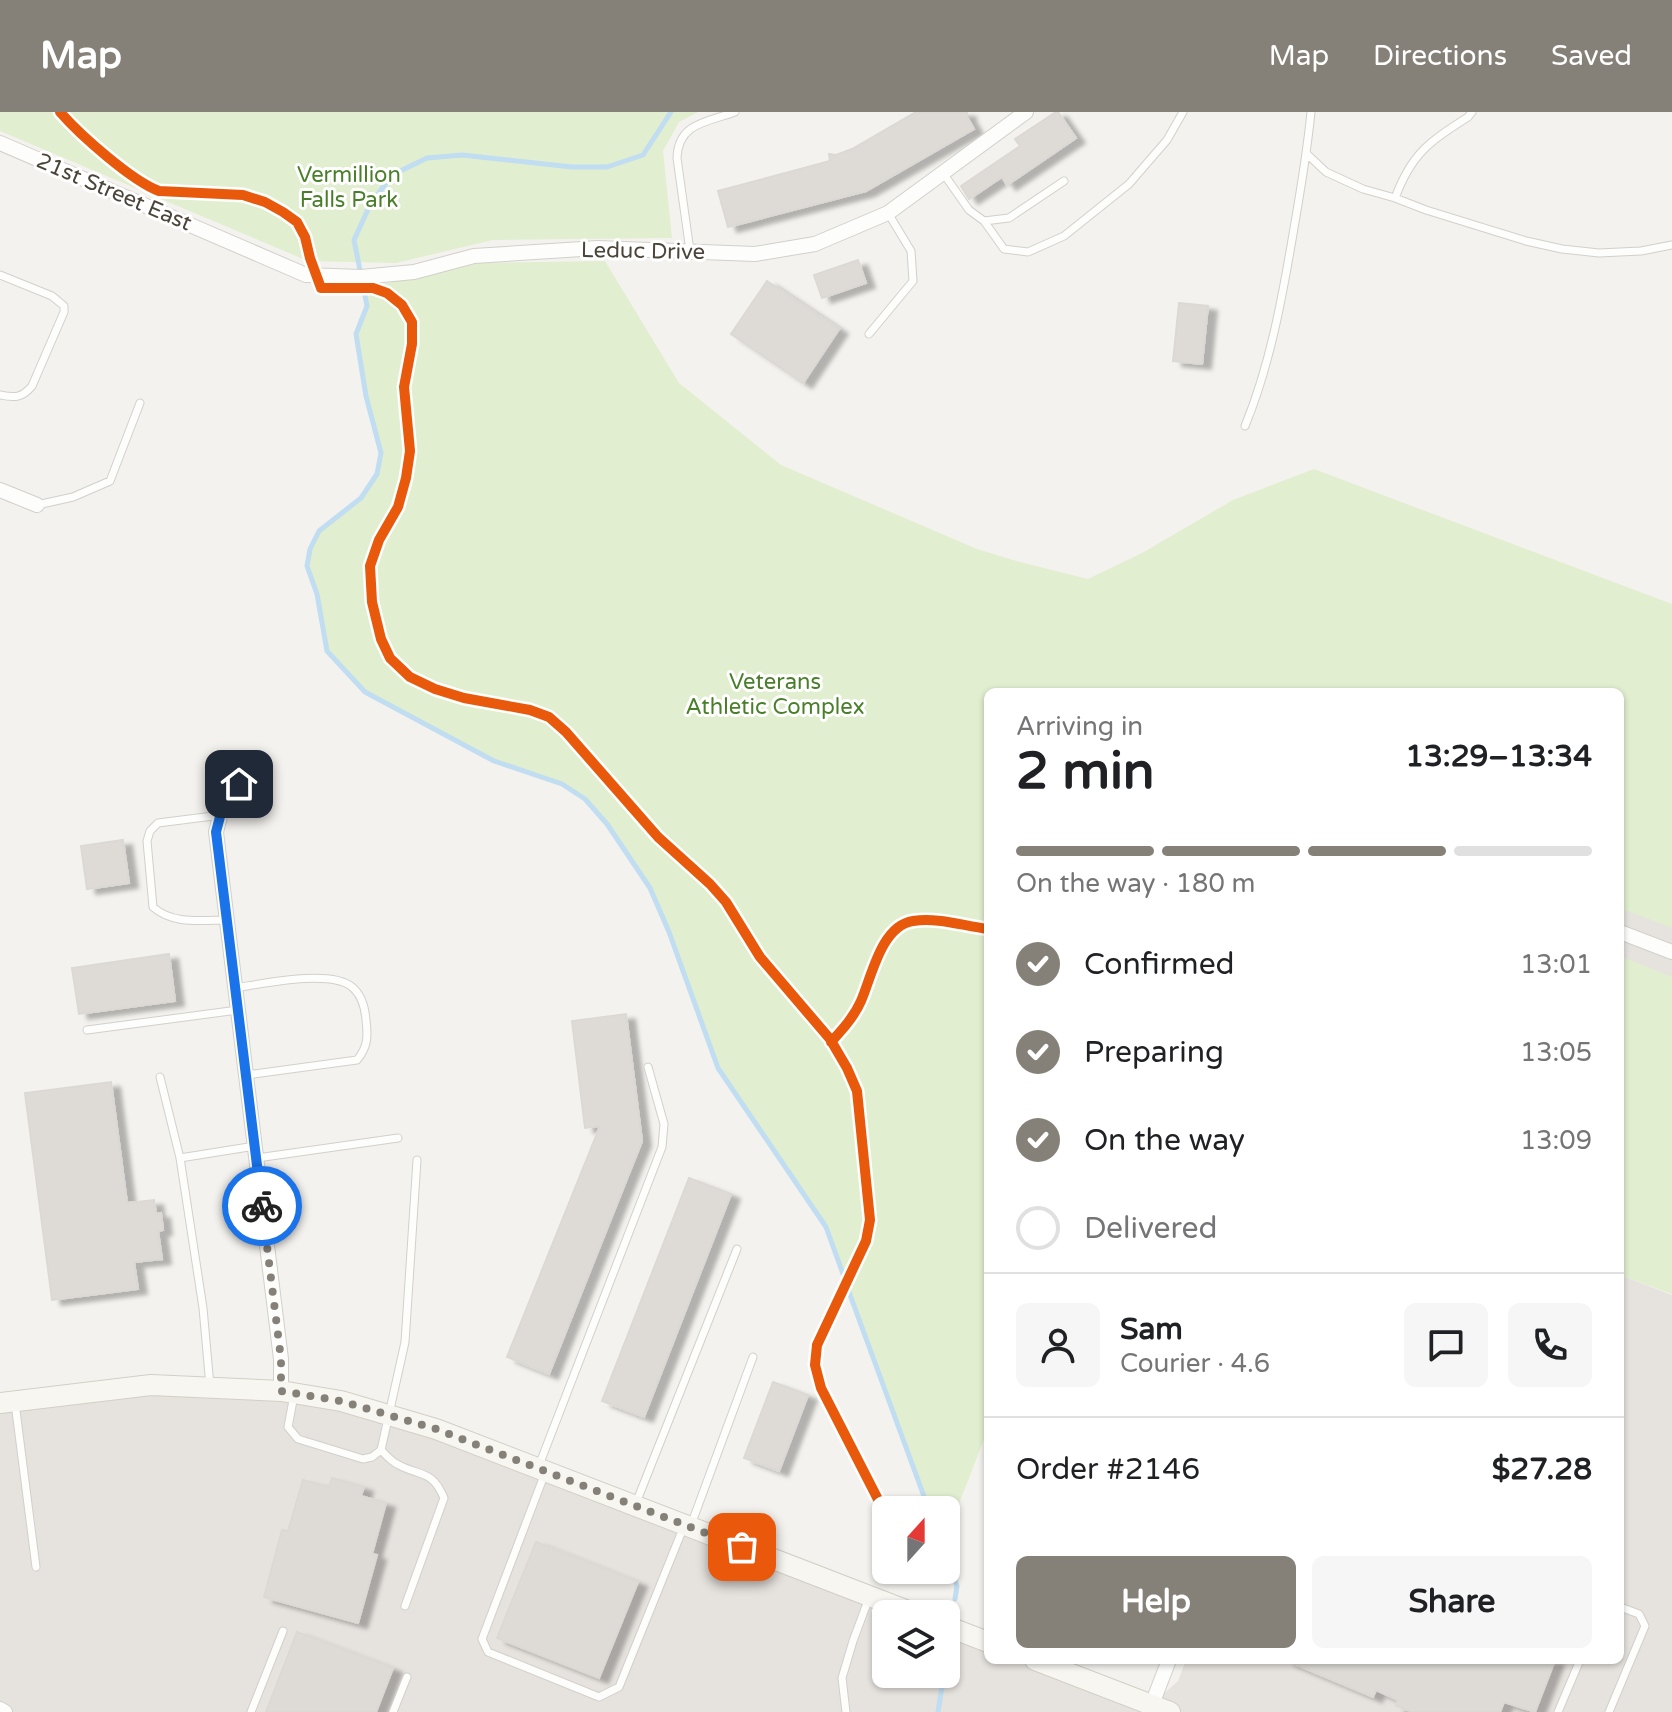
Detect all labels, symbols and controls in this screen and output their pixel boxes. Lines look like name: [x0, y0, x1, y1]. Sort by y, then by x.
text: Map: [40, 33, 122, 79]
text: Map: [1269, 39, 1329, 73]
text: Directions: [1373, 39, 1507, 73]
text: Saved: [1551, 39, 1632, 73]
street label: 21st Street East: [33, 148, 195, 236]
park label: Vermillion Falls Park: [297, 162, 401, 213]
street label: Leduc Drive: [581, 237, 705, 265]
park label: Veterans Athletic Complex: [685, 669, 865, 720]
text: Arriving in: [1016, 711, 1143, 742]
text: 13:29–13:34: [1405, 738, 1592, 775]
text: 2 min: [1016, 740, 1155, 803]
pin: [205, 750, 273, 818]
icon: home: [217, 762, 261, 806]
text: On the way · 180 m: [1016, 868, 1255, 899]
icon: check: [1016, 942, 1060, 986]
text: Confirmed: [1084, 946, 1235, 983]
text: 13:01: [1520, 949, 1592, 980]
icon: check: [1016, 1030, 1060, 1074]
text: Preparing: [1084, 1034, 1224, 1071]
text: 13:05: [1520, 1037, 1592, 1068]
icon: check: [1016, 1118, 1060, 1162]
text: On the way: [1084, 1122, 1245, 1159]
text: 13:09: [1520, 1125, 1592, 1156]
courier: [222, 1166, 302, 1246]
icon: bike: [240, 1184, 284, 1228]
text: Delivered: [1084, 1210, 1218, 1247]
button: person: [1016, 1303, 1100, 1387]
button: chat: [1404, 1303, 1488, 1387]
button: phone: [1508, 1303, 1592, 1387]
text: Sam: [1120, 1311, 1183, 1348]
text: Courier · 4.6: [1120, 1348, 1270, 1379]
text: Order #2146: [1016, 1451, 1200, 1488]
text: $27.28: [1492, 1451, 1592, 1488]
north arrow: [872, 1496, 960, 1584]
map controls: [872, 1496, 960, 1688]
pin: [708, 1513, 776, 1581]
icon: bag: [720, 1525, 764, 1569]
button: Help: [1016, 1556, 1296, 1648]
button: Share: [1312, 1556, 1592, 1648]
button: layers: [872, 1600, 960, 1688]

